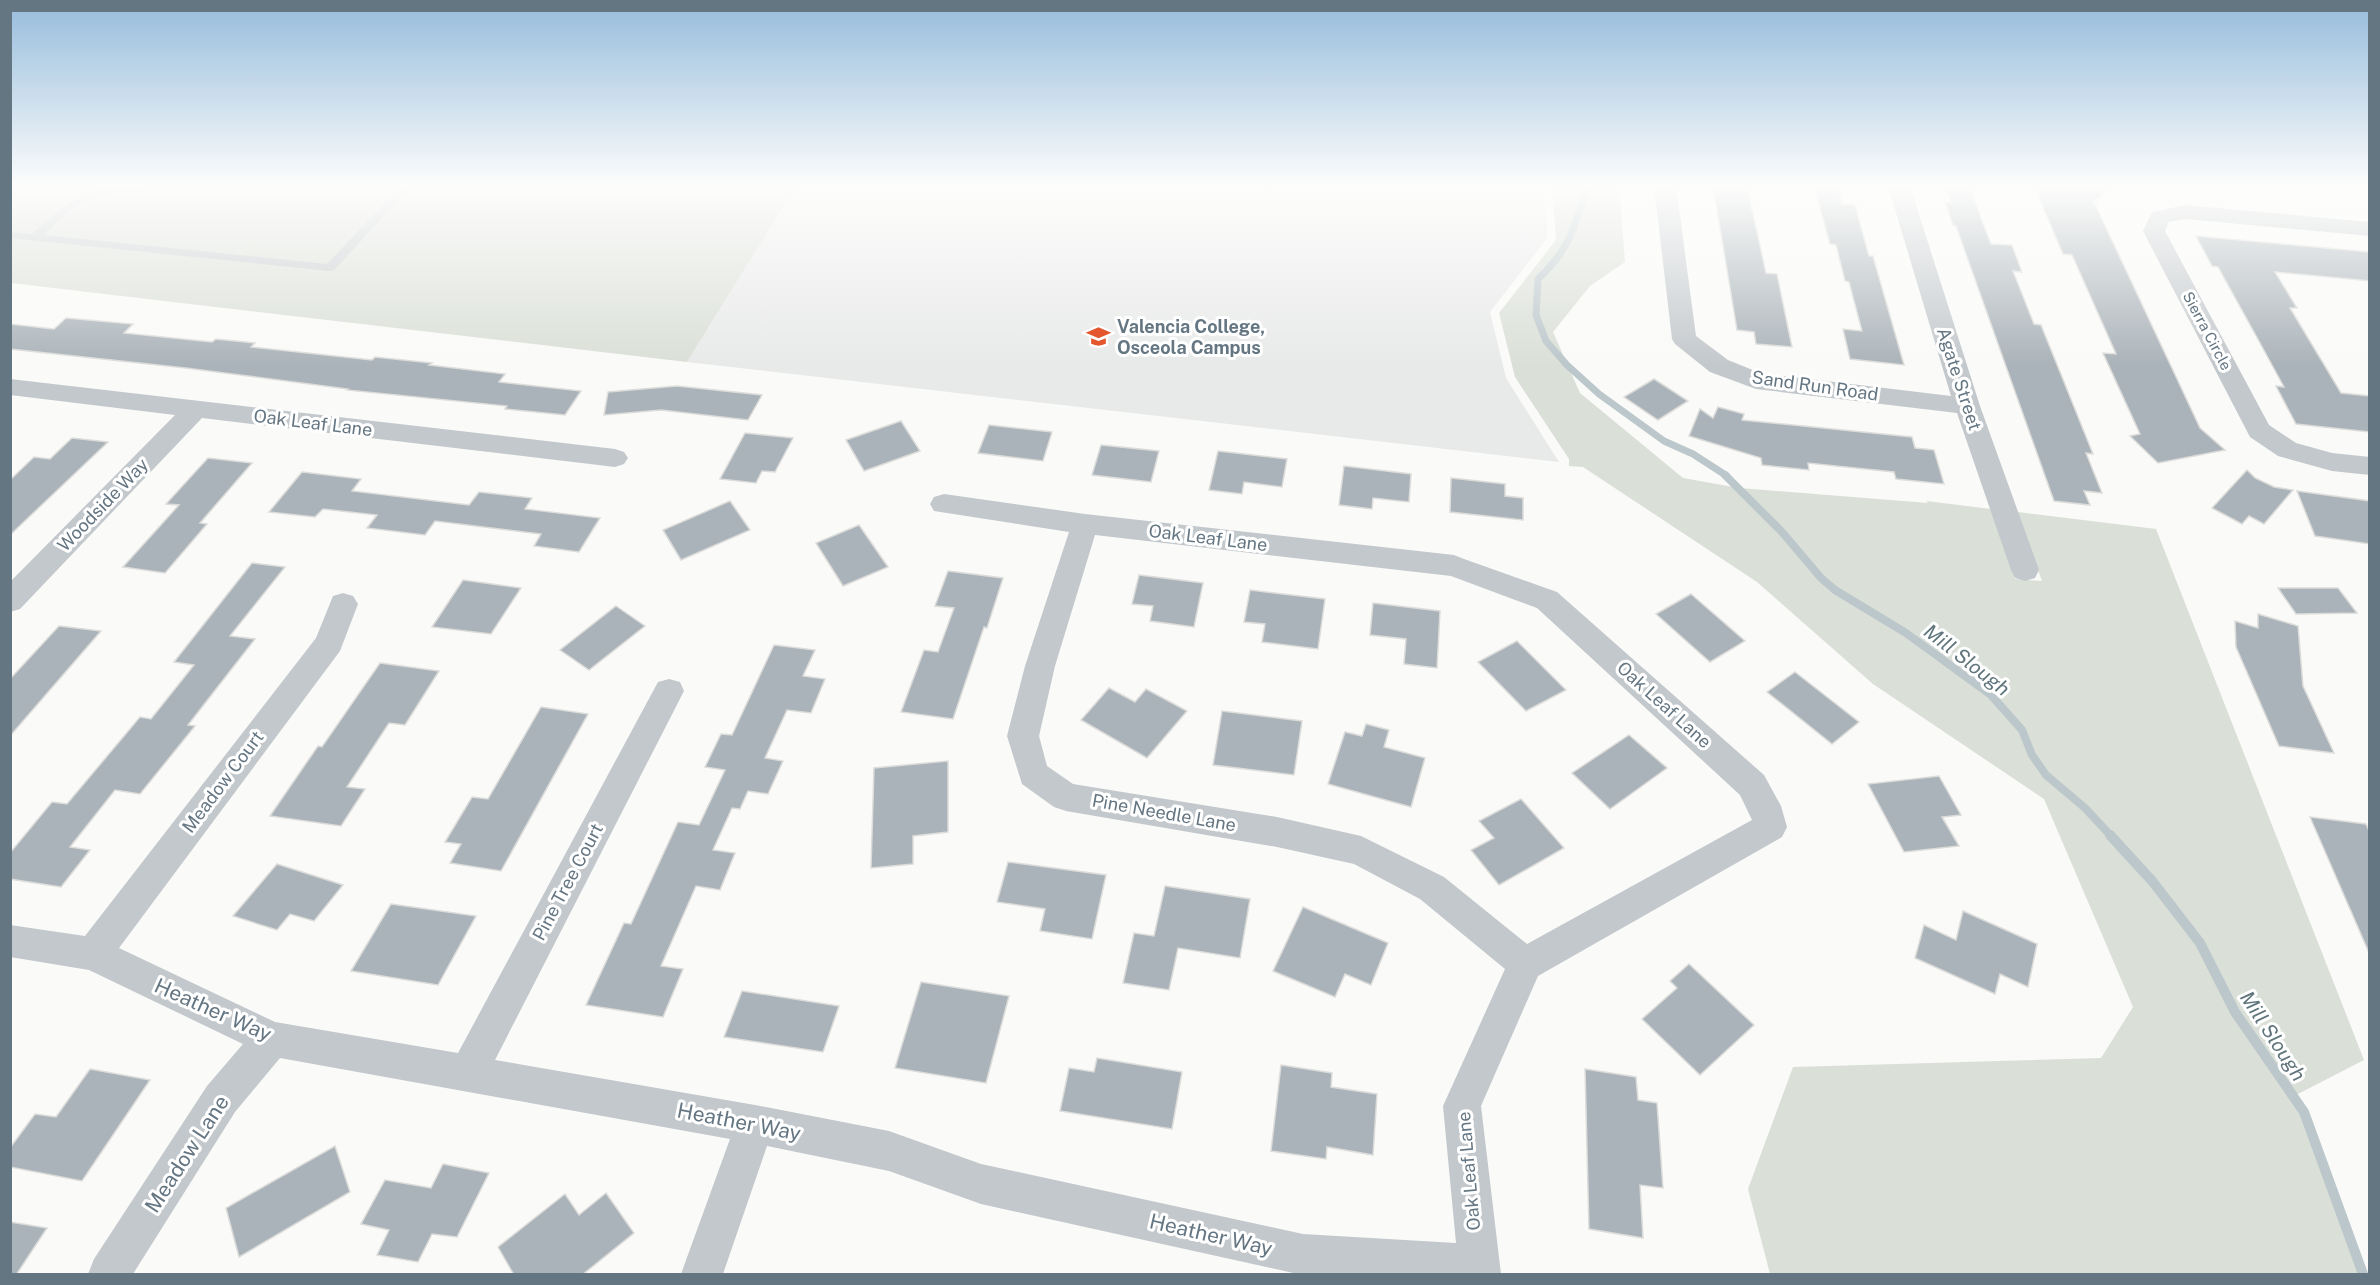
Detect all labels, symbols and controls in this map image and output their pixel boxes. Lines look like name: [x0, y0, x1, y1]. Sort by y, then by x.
street label: Sierra Circle: [2180, 289, 2235, 373]
place label: Valencia College, Osceola Campus: [1117, 316, 1265, 358]
school or university icon: Valencia College, Osceola Campus: [1086, 324, 1112, 350]
street label: Agate Street: [1933, 325, 1986, 433]
street label: Sand Run Road: [1751, 366, 1880, 405]
street label: Oak Leaf Lane: [253, 405, 374, 440]
street label: Woodside Way: [53, 453, 153, 556]
street label: Oak Leaf Lane: [1148, 520, 1269, 555]
water label: Mill Slough: [1919, 619, 2015, 701]
street label: Oak Leaf Lane: [1613, 657, 1716, 752]
street label: Meadow Court: [178, 727, 268, 837]
street label: Pine Needle Lane: [1091, 790, 1238, 835]
street label: Pine Tree Court: [528, 820, 607, 944]
street label: Heather Way: [151, 973, 276, 1046]
water label: Mill Slough: [2235, 987, 2311, 1085]
street label: Meadow Lane: [139, 1090, 234, 1217]
street label: Heather Way: [675, 1097, 803, 1146]
street label: Oak Leaf Lane: [1453, 1111, 1484, 1231]
street label: Heather Way: [1147, 1208, 1275, 1261]

